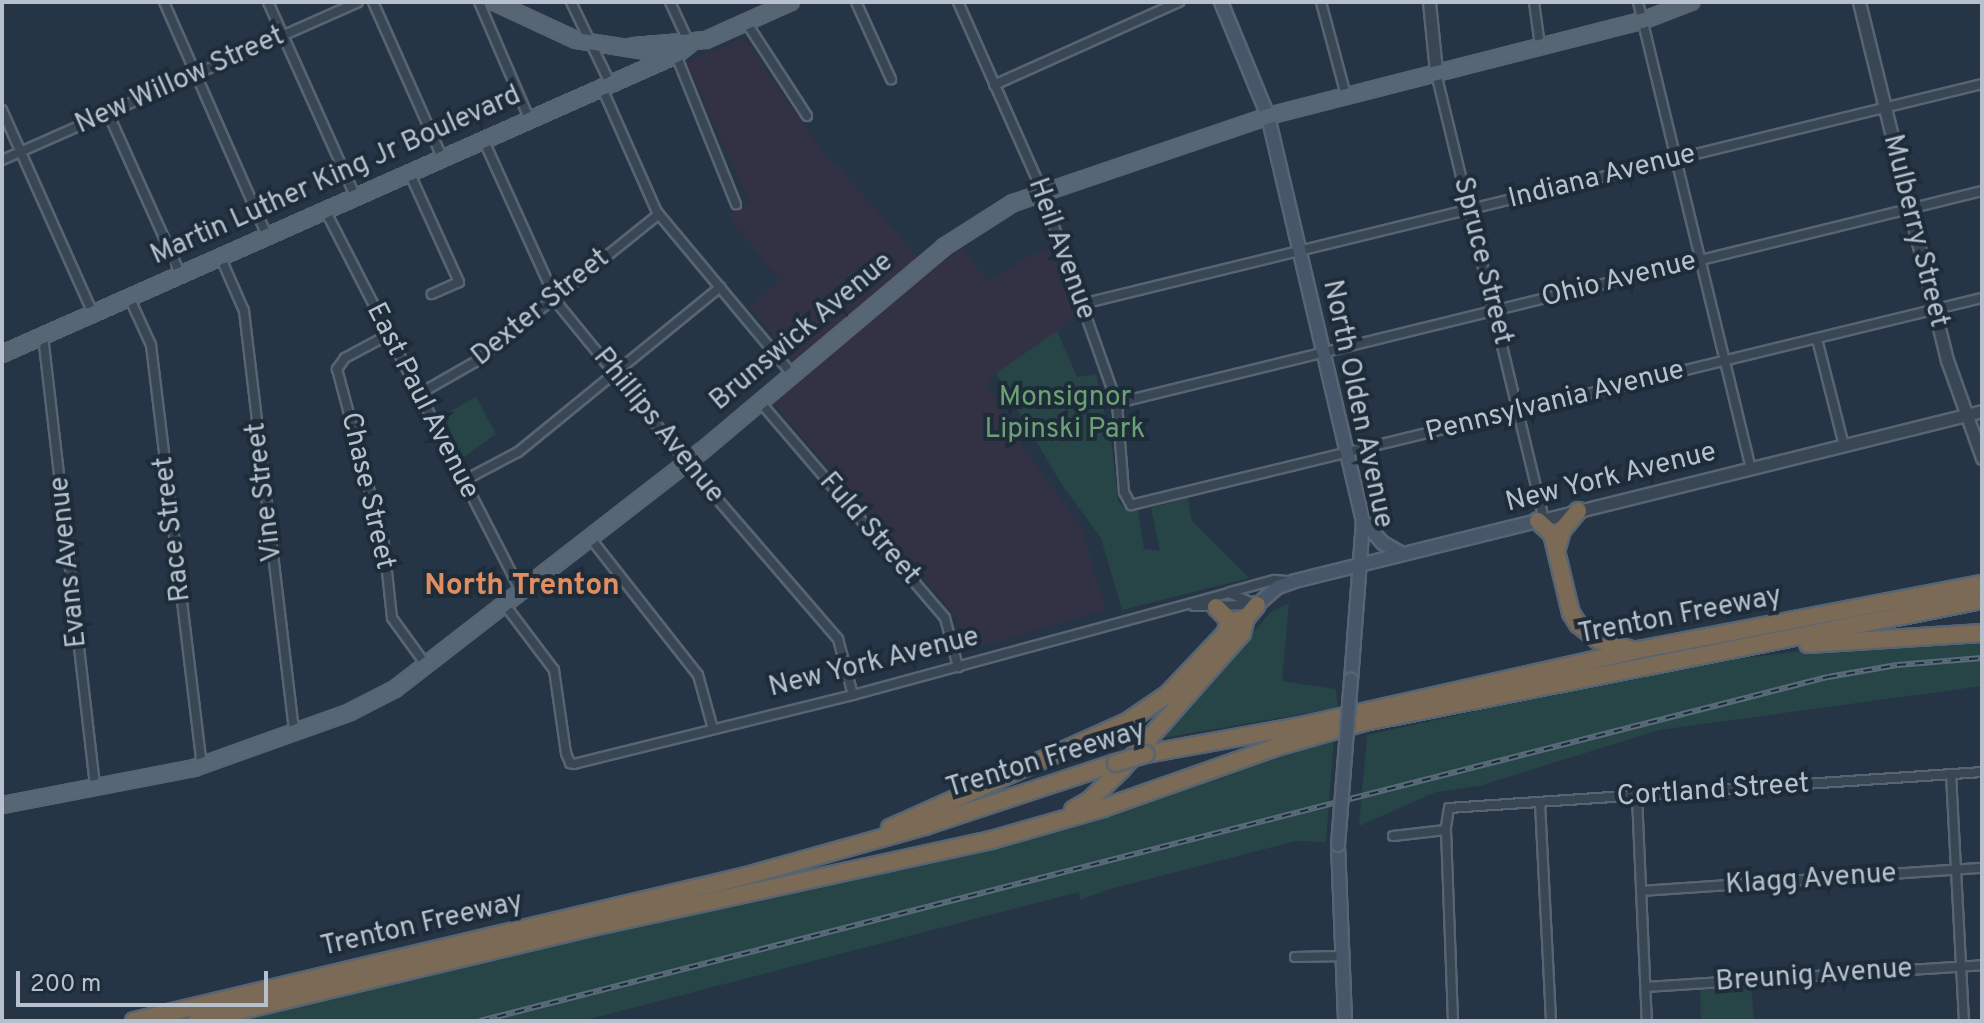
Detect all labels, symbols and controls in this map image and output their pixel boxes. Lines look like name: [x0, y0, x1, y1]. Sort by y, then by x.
street label: New Willow Street: [70, 20, 290, 142]
street label: Martin Luther King Jr Boulevard: [146, 79, 526, 273]
street label: Mulberry Street: [1875, 131, 1955, 331]
street label: Indiana Avenue: [1504, 137, 1700, 217]
street label: Heil Avenue: [1020, 173, 1102, 325]
street label: Spruce Street: [1445, 174, 1519, 348]
street label: Dexter Street: [465, 242, 617, 374]
street label: Ohio Avenue: [1538, 244, 1700, 316]
street label: Brunswick Avenue: [703, 245, 901, 419]
street label: North Olden Avenue: [1314, 276, 1400, 532]
street label: East Paul Avenue: [358, 297, 486, 505]
street label: Phillips Avenue: [585, 341, 731, 511]
street label: Pennsylvania Avenue: [1422, 353, 1688, 451]
park label: Monsignor Lipinski Park: [985, 381, 1145, 447]
street label: Chase Street: [333, 409, 401, 573]
street label: Vine Street: [240, 420, 290, 564]
street label: New York Avenue: [1501, 435, 1721, 521]
street label: Race Street: [147, 454, 199, 604]
street label: Fuld Street: [811, 466, 927, 592]
street label: Evans Avenue: [43, 474, 95, 650]
district label: North Trenton: [424, 569, 620, 605]
street label: Trenton Freeway: [1576, 580, 1784, 652]
street label: New York Avenue: [764, 620, 984, 706]
street label: Trenton Freeway: [942, 714, 1150, 806]
street label: Cortland Street: [1616, 768, 1810, 814]
street label: Klagg Avenue: [1724, 857, 1898, 903]
street label: Trenton Freeway: [318, 885, 526, 965]
street label: Breunig Avenue: [1714, 952, 1914, 1000]
scale bar: [20, 955, 272, 1005]
text: 200 m: [30, 970, 101, 1000]

